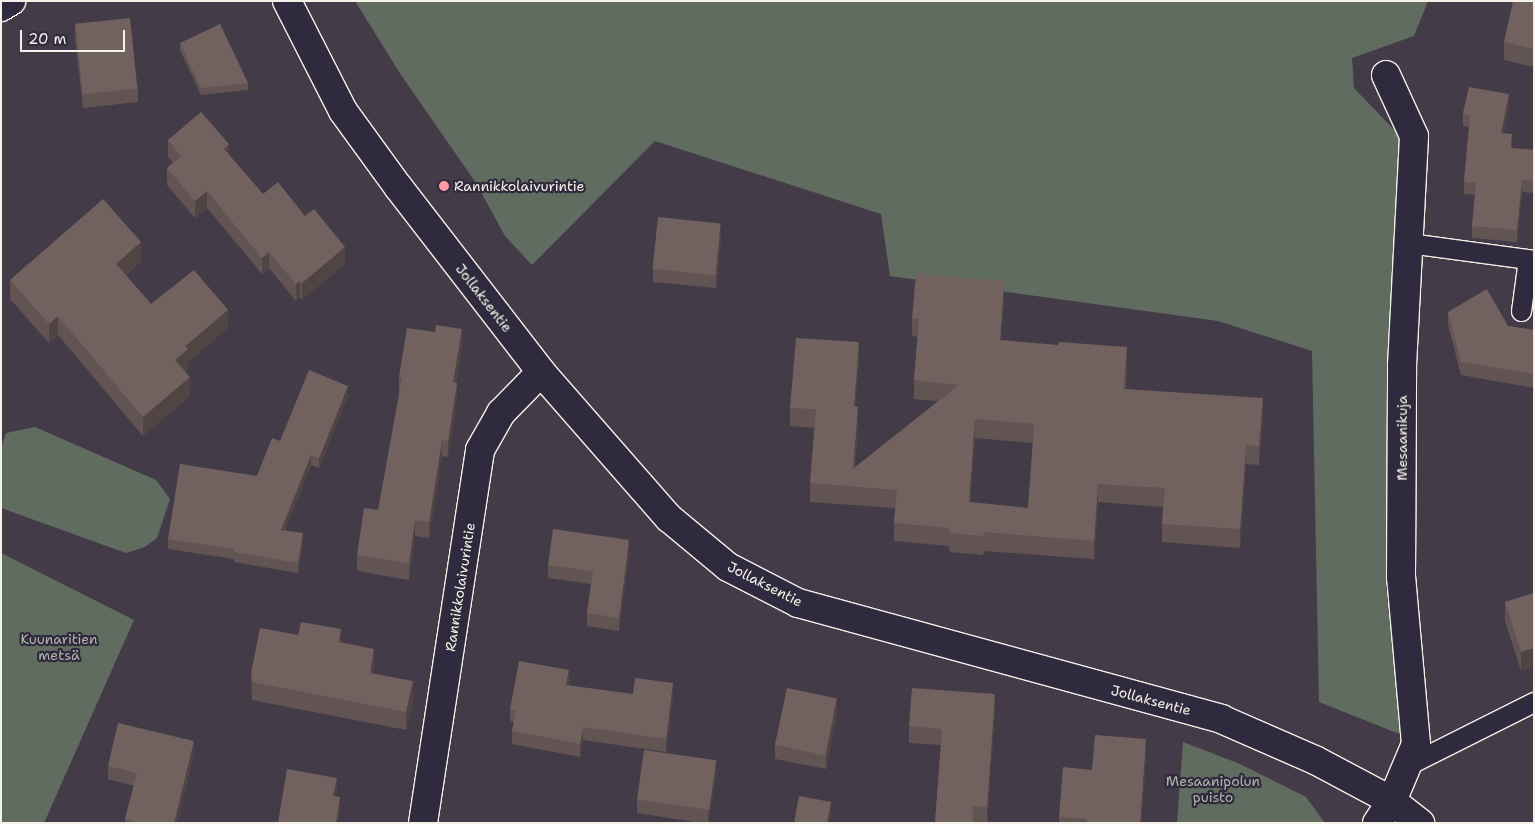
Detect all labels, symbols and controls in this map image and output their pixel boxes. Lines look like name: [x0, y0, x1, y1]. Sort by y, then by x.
scale bar: [22, 20, 128, 52]
text: 20 m: [28, 29, 67, 49]
place label: Rannikkolaivurintie: [454, 178, 584, 194]
marker: Rannikkolaivurintie: [438, 180, 450, 192]
street label: Jollaksentie: [452, 261, 516, 335]
street label: Mesaanikuja: [1394, 395, 1410, 481]
street label: Rannikkolaivurintie: [442, 521, 478, 653]
street label: Jollaksentie: [725, 558, 805, 610]
park label: Kuunaritien metsä: [20, 631, 98, 664]
street label: Jollaksentie: [1109, 681, 1193, 719]
park label: Mesaanipolun puisto: [1166, 773, 1260, 806]

